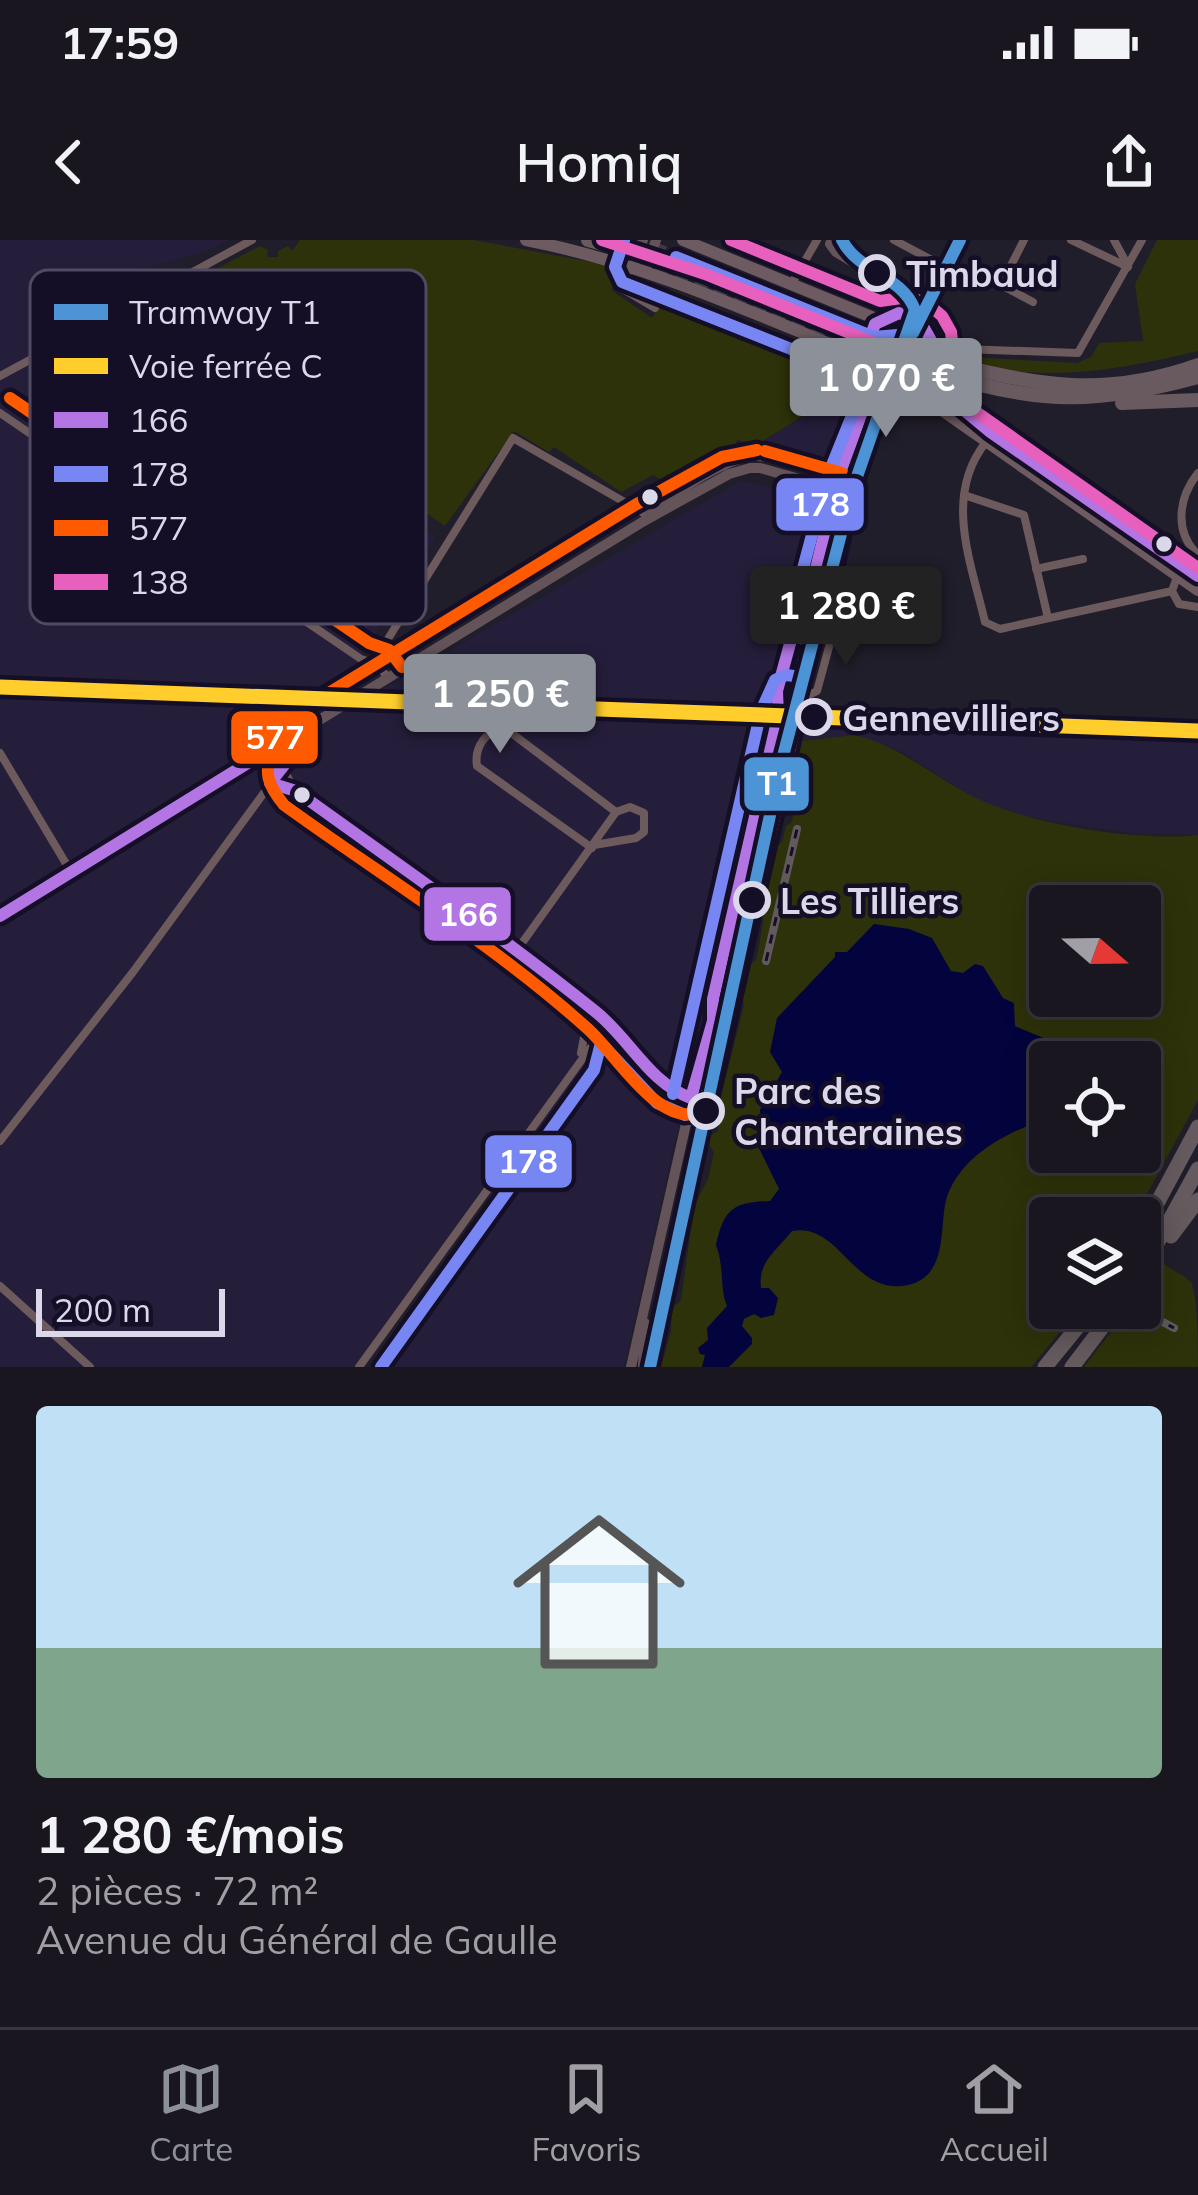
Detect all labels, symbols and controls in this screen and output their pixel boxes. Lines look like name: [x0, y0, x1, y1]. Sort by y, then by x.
text: 17:59: [60, 14, 179, 70]
text: Homiq: [515, 128, 683, 196]
icon: back: [36, 129, 102, 195]
icon: share: [1096, 129, 1162, 195]
place label: Timbaud: [906, 251, 1058, 296]
marker: Timbaud: [860, 256, 894, 290]
legend: [30, 270, 426, 624]
text: Tramway T1: [129, 291, 321, 332]
pin: 1 070 €: [775, 338, 997, 440]
text: Voie ferrée C: [129, 345, 323, 386]
text: 1 070 €: [817, 352, 955, 401]
text: 166: [129, 399, 188, 440]
text: 178: [129, 453, 188, 494]
line badge: 178: [774, 476, 866, 533]
text: 178: [790, 483, 850, 524]
unlabelled marker: [639, 486, 661, 508]
text: 577: [129, 507, 188, 548]
unlabelled marker: [1153, 533, 1175, 555]
text: 138: [129, 561, 188, 602]
pin: 1 280 €: [735, 566, 957, 668]
text: 1 280 €: [777, 580, 915, 629]
pin: 1 250 €: [389, 654, 611, 756]
text: 1 250 €: [431, 668, 569, 717]
place label: Gennevilliers: [842, 695, 1060, 740]
marker: Gennevilliers: [797, 700, 831, 734]
line badge: 577: [229, 709, 320, 766]
text: 577: [245, 716, 305, 757]
line badge: T1: [742, 755, 811, 813]
text: T1: [757, 762, 797, 803]
unlabelled marker: [291, 784, 313, 806]
place label: Les Tilliers: [780, 878, 959, 923]
marker: Les Tilliers: [735, 883, 769, 917]
line badge: 166: [422, 885, 513, 943]
north arrow: [1029, 885, 1161, 1017]
map controls: [1029, 885, 1161, 1329]
text: 166: [438, 893, 498, 934]
button: locate: [1029, 1041, 1161, 1173]
place label: Parc des Chanteraines: [734, 1068, 963, 1154]
marker: Parc des Chanteraines: [689, 1094, 723, 1128]
line badge: 178: [483, 1133, 574, 1190]
text: 178: [498, 1140, 558, 1181]
button: layers: [1029, 1197, 1161, 1329]
scale bar: [36, 1283, 225, 1336]
text: 200 m: [54, 1289, 151, 1330]
icon: home: [491, 1484, 707, 1700]
text: 1 280 €/mois: [36, 1802, 345, 1866]
text: 2 pièces · 72 m²: [36, 1866, 318, 1915]
text: Avenue du Général de Gaulle: [36, 1915, 558, 1964]
tab: Carte: [149, 2056, 233, 2169]
tab: Favoris: [532, 2056, 641, 2169]
tab: Accueil: [940, 2056, 1049, 2169]

